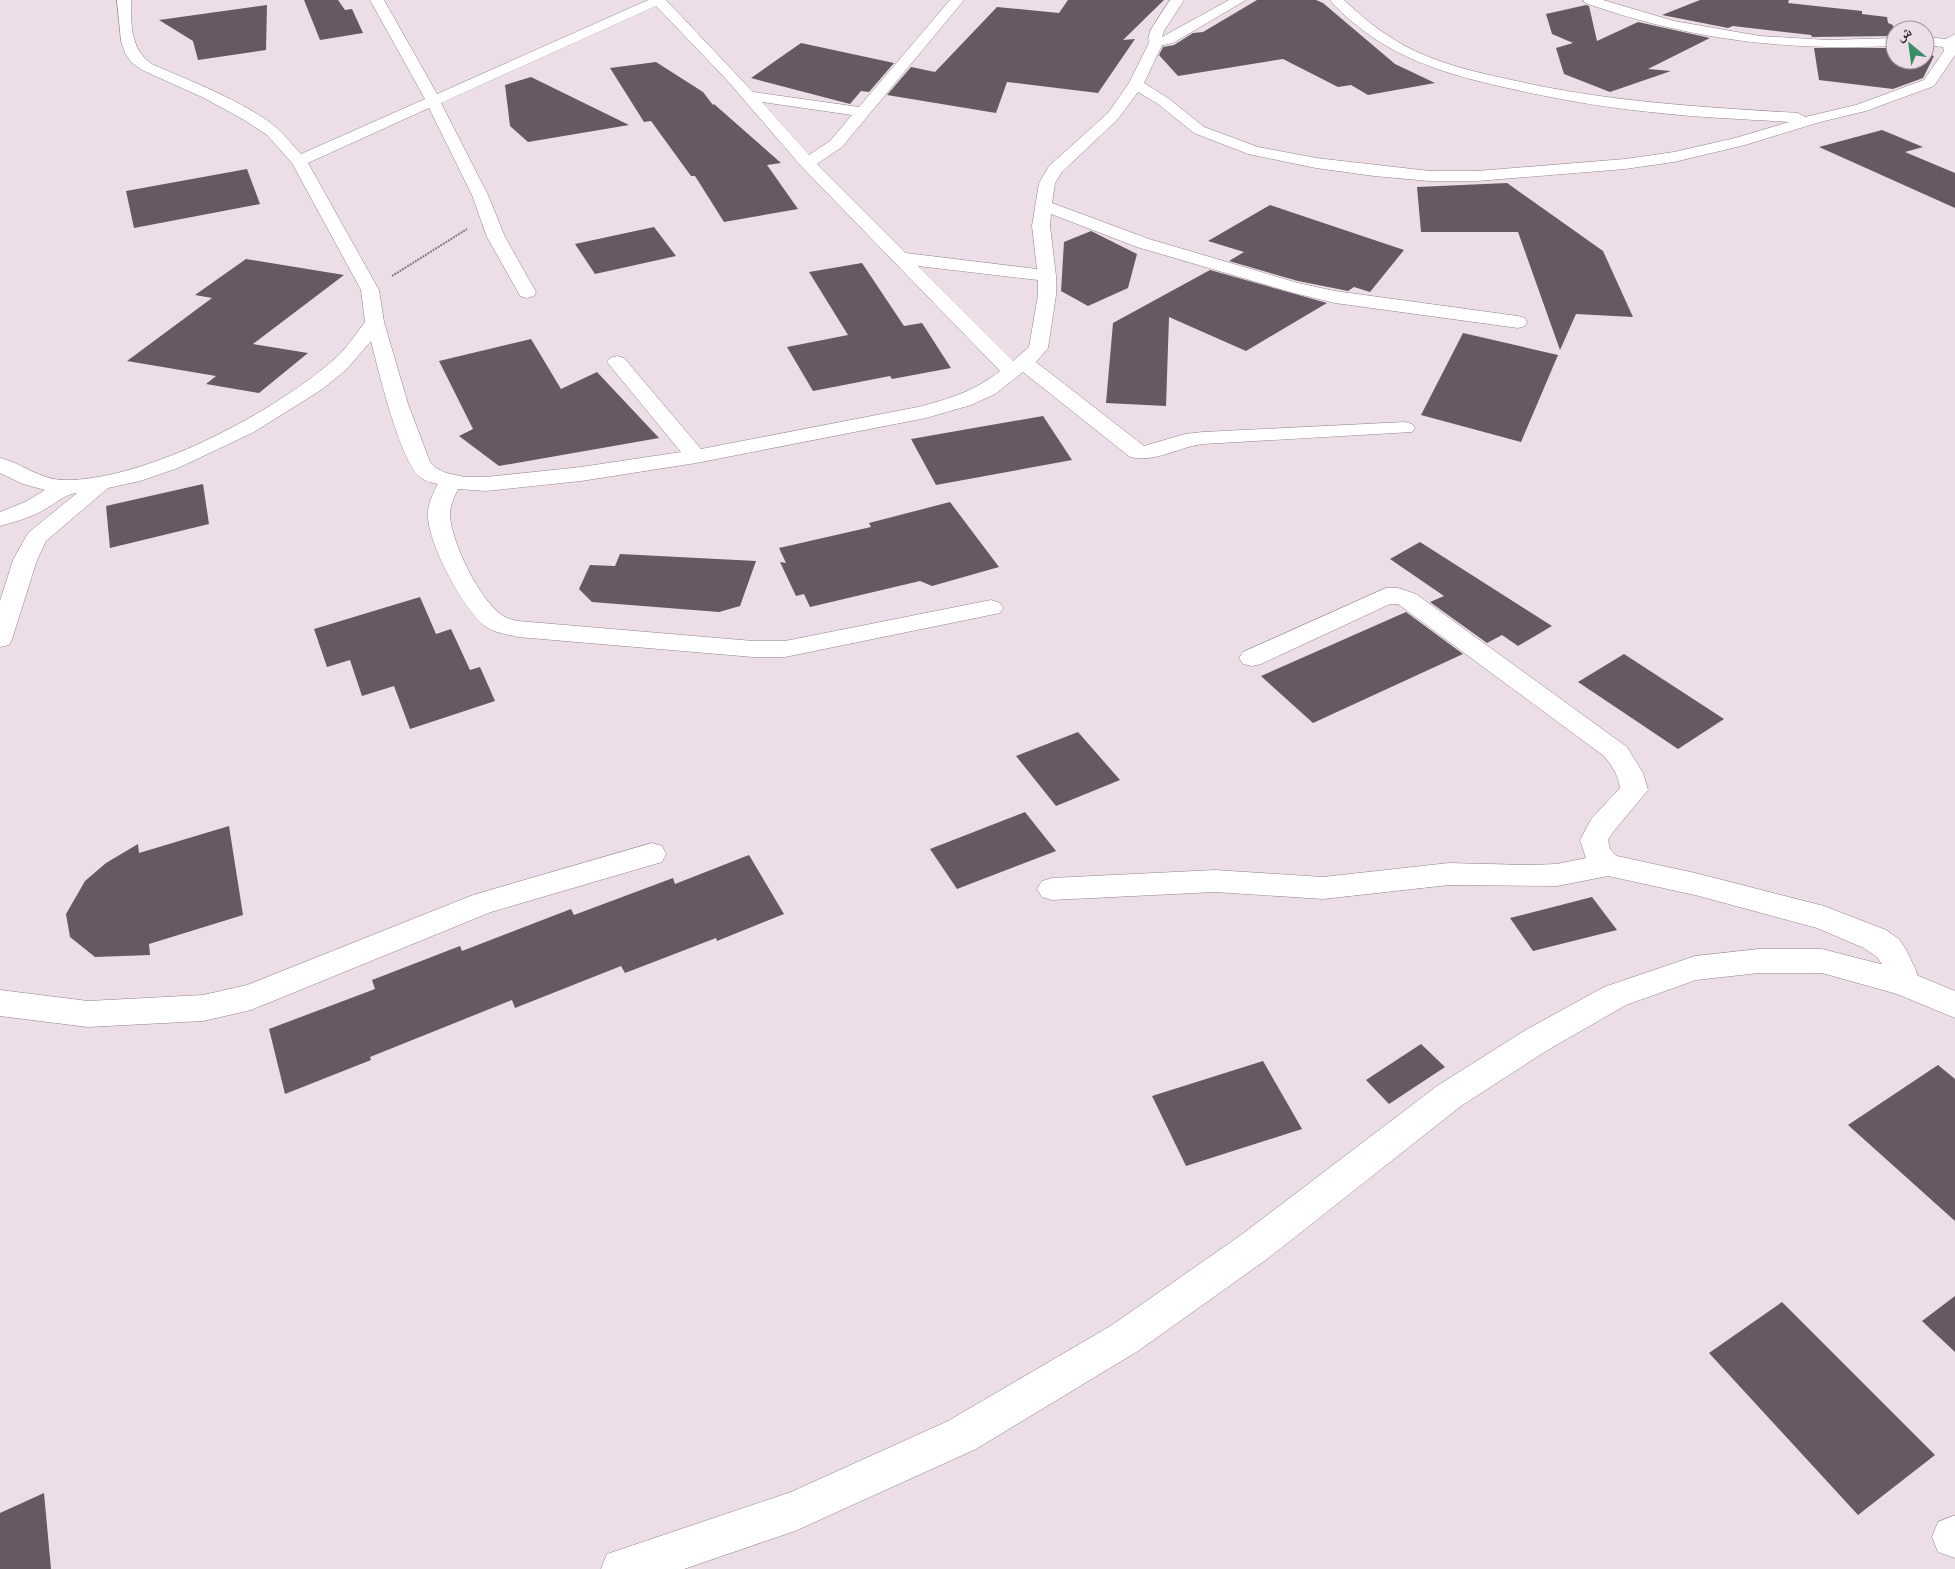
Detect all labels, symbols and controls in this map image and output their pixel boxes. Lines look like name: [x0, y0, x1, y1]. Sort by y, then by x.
north arrow: [1885, 20, 1935, 70]
text: ش: [1893, 23, 1915, 45]

